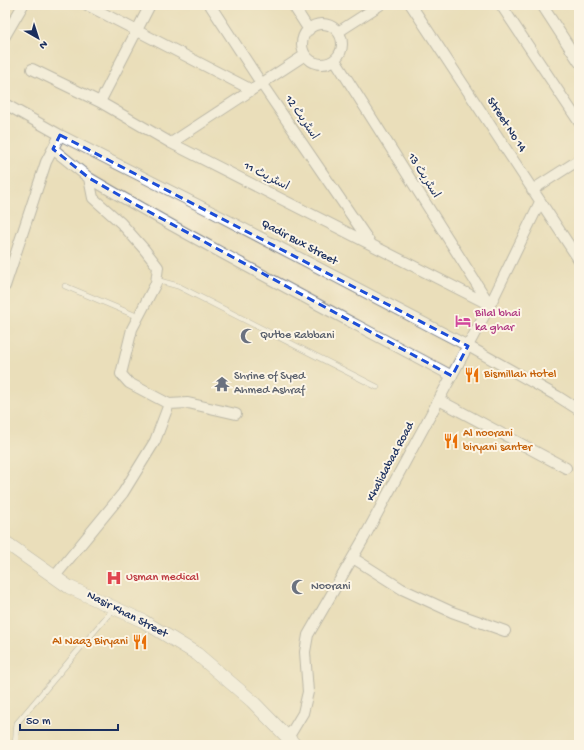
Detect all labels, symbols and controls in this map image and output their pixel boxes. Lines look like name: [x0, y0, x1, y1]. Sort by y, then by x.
north arrow: [18, 18, 58, 58]
text: N: [36, 37, 50, 51]
street label: اسٹریٹ 12: [281, 92, 321, 143]
street label: Street No 14: [483, 95, 529, 155]
street label: اسٹریٹ 13: [403, 150, 442, 201]
street label: اسٹریٹ 11: [240, 159, 291, 194]
street label: Qadir Bux Street: [258, 217, 340, 269]
place label: Bilal bhai ka ghar: [474, 307, 521, 335]
hotel icon: Bilal bhai ka ghar: [454, 312, 472, 330]
mosque icon: Qutbe Rabbani: [239, 327, 257, 345]
place label: Qutbe Rabbani: [260, 329, 335, 343]
restaurant icon: Bismillah Hotel: [463, 366, 481, 384]
place label: Bismillah Hotel: [483, 368, 557, 382]
place label: Shrine of Syed Ahmed Ashraf: [234, 370, 306, 398]
temple icon: Shrine of Syed Ahmed Ashraf: [213, 375, 231, 393]
street label: Khalidabad Road: [364, 419, 418, 504]
place label: Al noorani biryani santer: [463, 427, 534, 455]
restaurant icon: Al noorani biryani santer: [442, 432, 460, 450]
hospital icon: Usman medical: [105, 569, 123, 587]
place label: Usman medical: [126, 571, 199, 585]
mosque icon: Noorani: [290, 578, 308, 596]
place label: Noorani: [311, 580, 351, 594]
street label: Nasir Khan Street: [84, 589, 171, 642]
restaurant icon: Al Naaz Biryani: [131, 633, 149, 651]
place label: Al Naaz Biryani: [52, 635, 128, 649]
scale bar: [20, 706, 118, 732]
text: 50 m: [26, 715, 51, 729]

